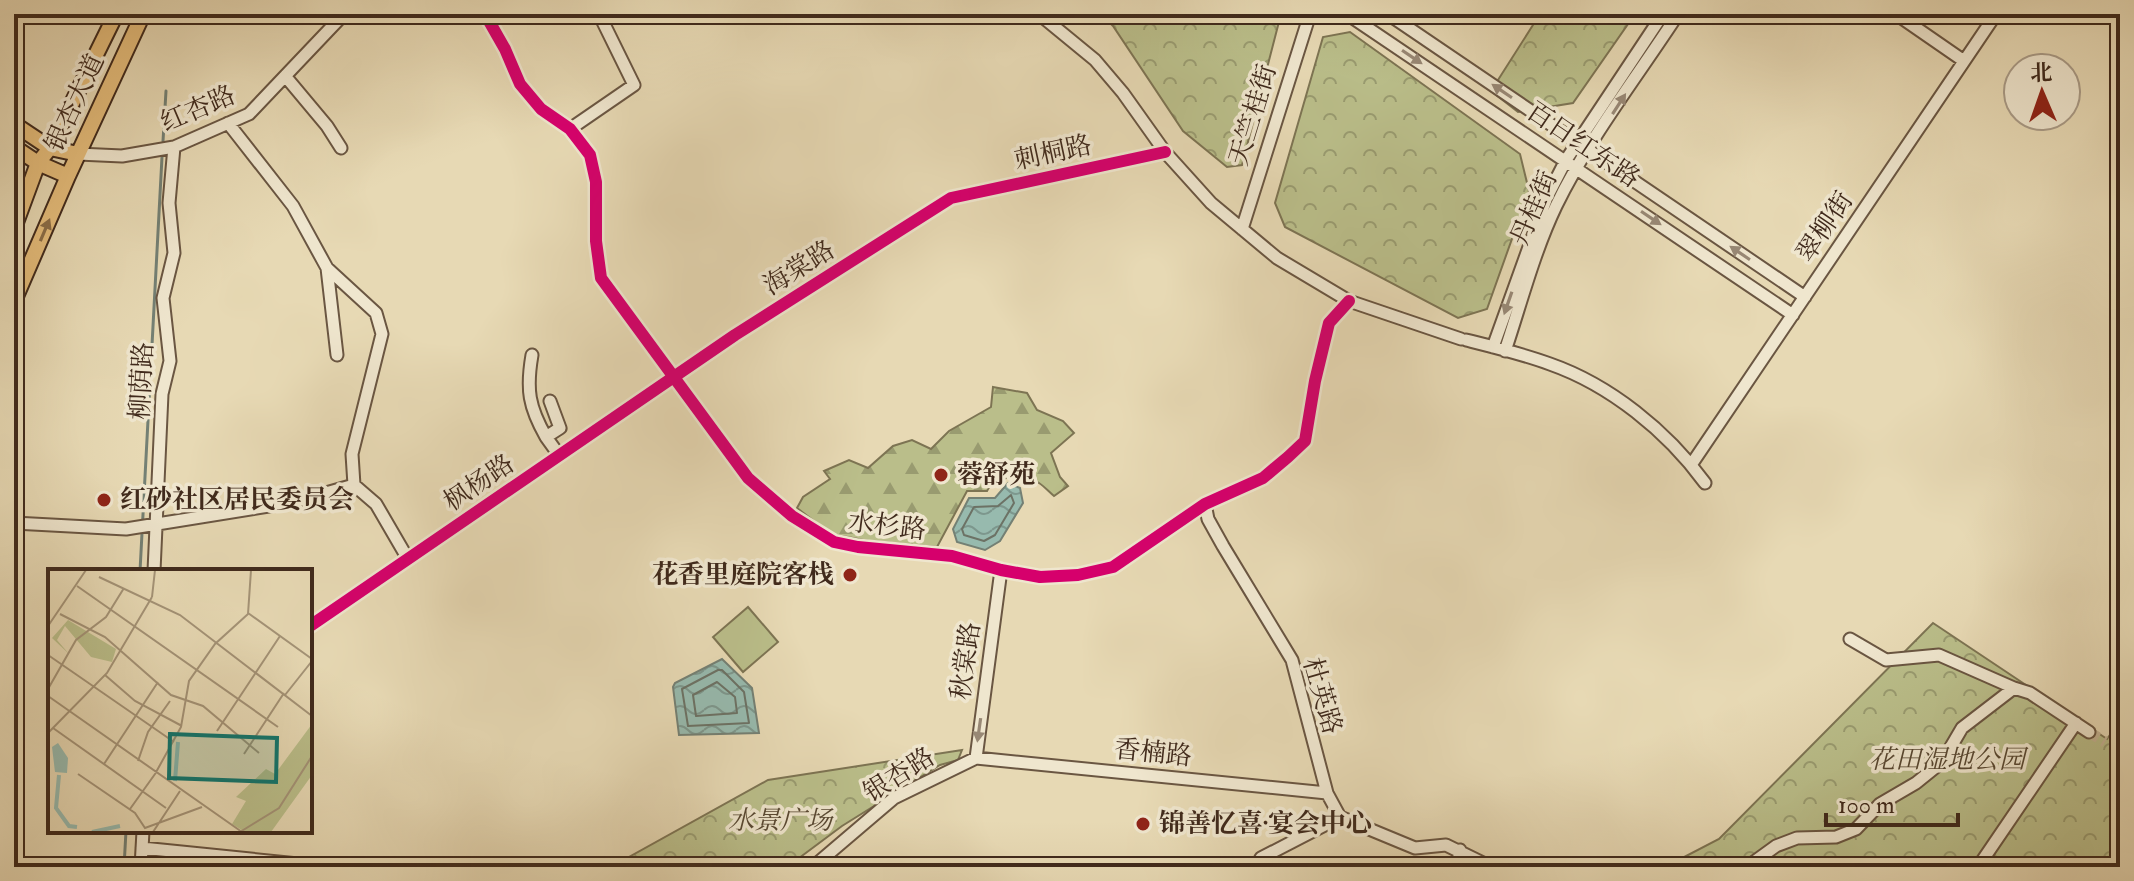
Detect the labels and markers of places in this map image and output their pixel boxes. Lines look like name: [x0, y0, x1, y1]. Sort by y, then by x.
place label: 蓉舒苑: [957, 459, 1035, 491]
marker: 蓉舒苑: [932, 466, 950, 484]
place label: 红砂社区居民委员会: [120, 484, 354, 516]
marker: 红砂社区居民委员会: [95, 491, 113, 509]
place label: 花香里庭院客栈: [652, 559, 834, 591]
marker: 花香里庭院客栈: [841, 566, 859, 584]
place label: 锦善忆喜·宴会中心: [1159, 808, 1372, 840]
marker: 锦善忆喜·宴会中心: [1134, 815, 1152, 833]

